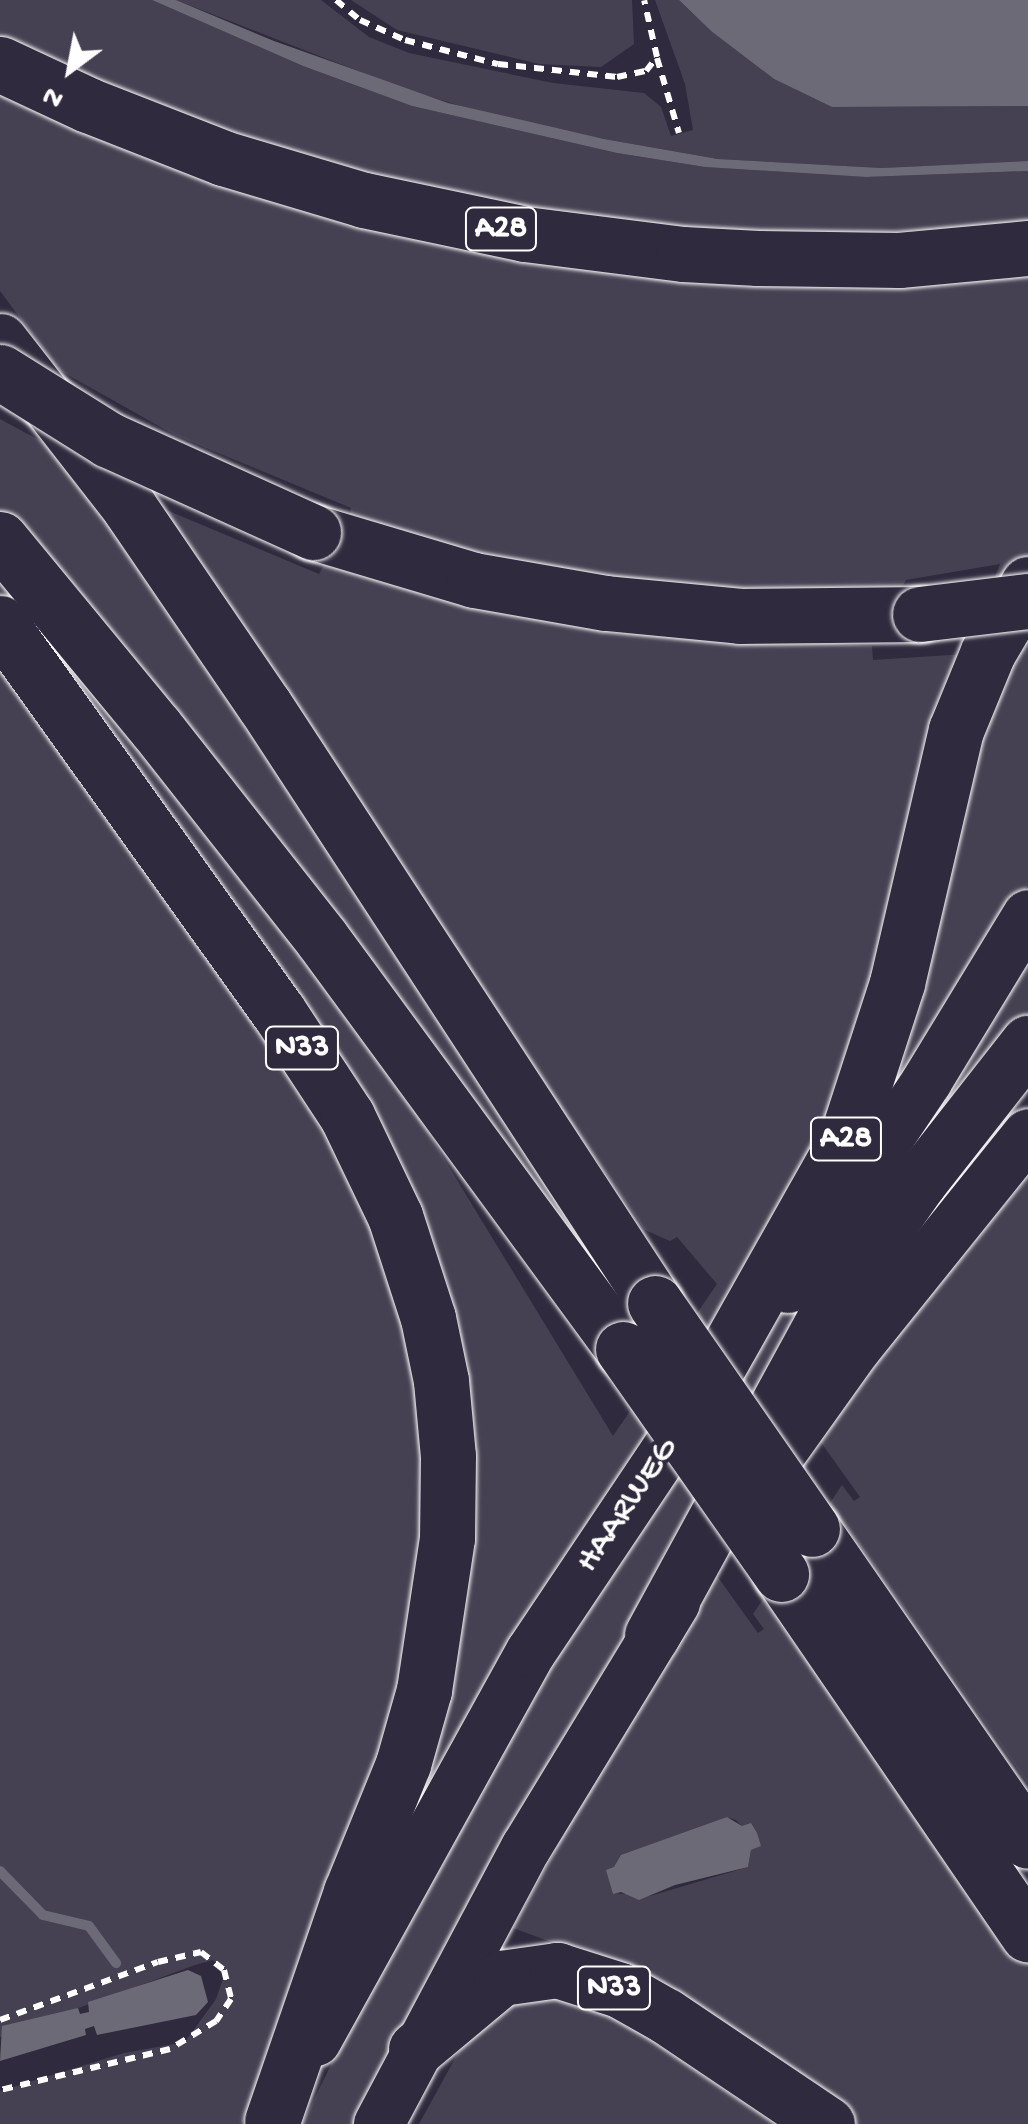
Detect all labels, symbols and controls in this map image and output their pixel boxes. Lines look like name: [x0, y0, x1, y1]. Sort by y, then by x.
north arrow: [20, 20, 120, 120]
text: N: [37, 77, 70, 115]
road number: A28: [464, 202, 538, 256]
road number: N33: [264, 1021, 340, 1075]
road number: A28: [808, 1112, 884, 1166]
street label: HAARWEG: [568, 1431, 688, 1581]
road number: N33: [576, 1961, 652, 2015]

